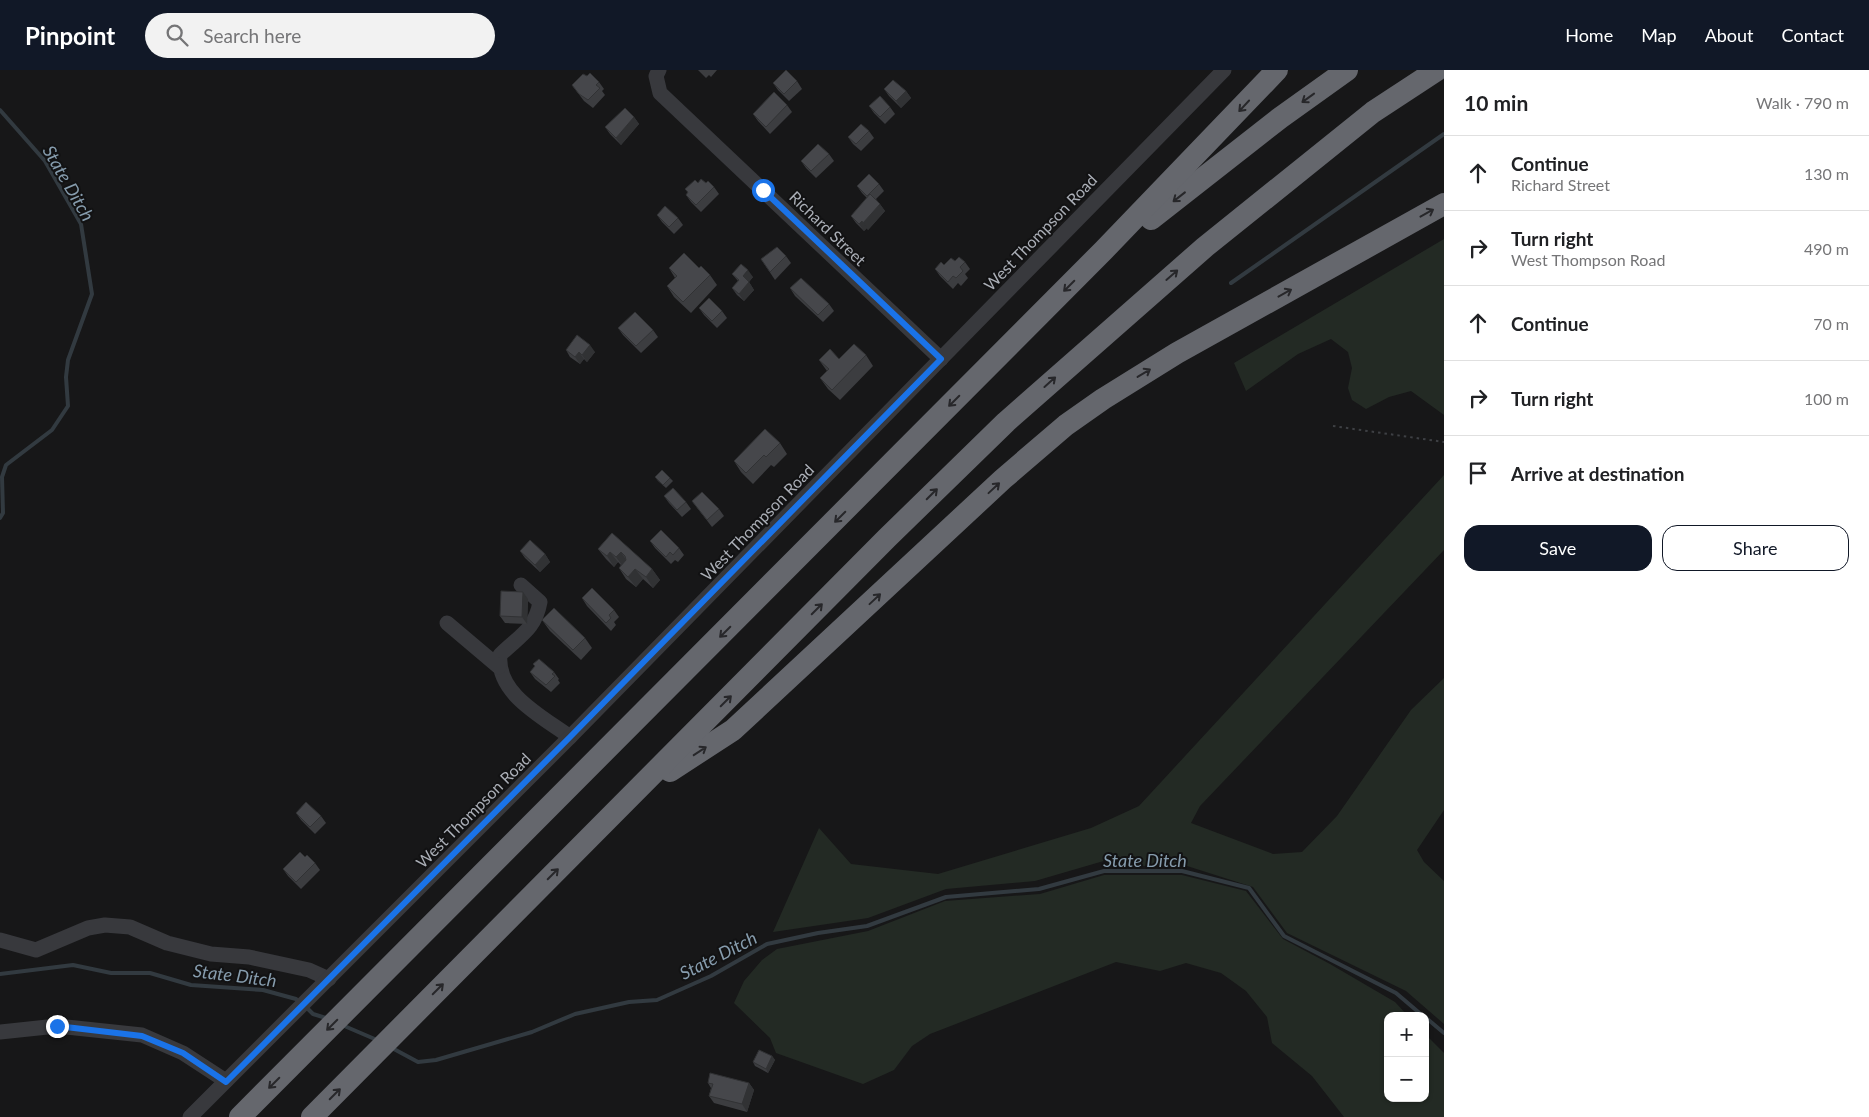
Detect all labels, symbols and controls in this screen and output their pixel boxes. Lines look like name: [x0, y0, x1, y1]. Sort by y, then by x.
search box: [145, 13, 495, 58]
text: Pinpoint: [25, 21, 115, 50]
icon: search: [163, 21, 191, 49]
text: Search here: [203, 24, 301, 47]
text: Home: [1565, 24, 1613, 46]
text: Map: [1641, 24, 1677, 46]
text: About: [1705, 24, 1754, 46]
text: Contact: [1782, 24, 1844, 46]
text: 10 min: [1464, 90, 1528, 115]
one-way arrow: [1302, 93, 1315, 104]
text: Walk · 790 m: [1756, 93, 1849, 112]
one-way arrow: [1238, 99, 1250, 112]
water label: State Ditch: [39, 141, 99, 225]
text: Continue: [1511, 152, 1589, 175]
icon: ahead: [1464, 159, 1492, 187]
text: 130 m: [1804, 164, 1849, 183]
street label: West Thompson Road: [980, 170, 1100, 294]
text: Richard Street: [1511, 175, 1610, 194]
route start: [752, 179, 775, 202]
street label: Richard Street: [786, 187, 870, 269]
one-way arrow: [1173, 192, 1186, 203]
one-way arrow: [1419, 208, 1433, 218]
text: Turn right: [1511, 227, 1593, 250]
icon: right: [1464, 234, 1492, 262]
text: 490 m: [1804, 239, 1849, 258]
text: West Thompson Road: [1511, 250, 1665, 269]
one-way arrow: [1166, 270, 1179, 281]
one-way arrow: [1062, 280, 1075, 292]
one-way arrow: [1277, 287, 1291, 297]
icon: ahead: [1464, 309, 1492, 337]
text: Continue: [1511, 312, 1589, 335]
text: 70 m: [1813, 314, 1849, 333]
one-way arrow: [1136, 367, 1150, 377]
one-way arrow: [1043, 376, 1056, 388]
icon: right: [1464, 384, 1492, 412]
text: Turn right: [1511, 387, 1593, 410]
text: 100 m: [1804, 389, 1849, 408]
one-way arrow: [948, 395, 960, 408]
icon: arrive: [1464, 459, 1492, 487]
street label: West Thompson Road: [697, 460, 817, 584]
text: Arrive at destination: [1511, 462, 1684, 485]
one-way arrow: [987, 482, 1000, 494]
one-way arrow: [926, 488, 938, 500]
one-way arrow: [834, 511, 846, 523]
button: Save: [1464, 525, 1652, 571]
button: Share: [1662, 525, 1849, 571]
one-way arrow: [868, 593, 881, 605]
one-way arrow: [811, 603, 823, 615]
one-way arrow: [720, 626, 732, 638]
one-way arrow: [720, 694, 732, 707]
one-way arrow: [692, 746, 706, 756]
street label: West Thompson Road: [412, 749, 534, 871]
water label: State Ditch: [1103, 849, 1187, 871]
one-way arrow: [547, 868, 559, 880]
water label: State Ditch: [676, 926, 760, 984]
water label: State Ditch: [192, 959, 278, 991]
one-way arrow: [432, 984, 444, 996]
map controls: [1384, 1012, 1429, 1102]
button: +: [1384, 1012, 1429, 1057]
route end: [46, 1015, 69, 1038]
one-way arrow: [326, 1019, 338, 1031]
button: −: [1384, 1057, 1429, 1102]
one-way arrow: [268, 1077, 280, 1089]
one-way arrow: [329, 1088, 341, 1100]

